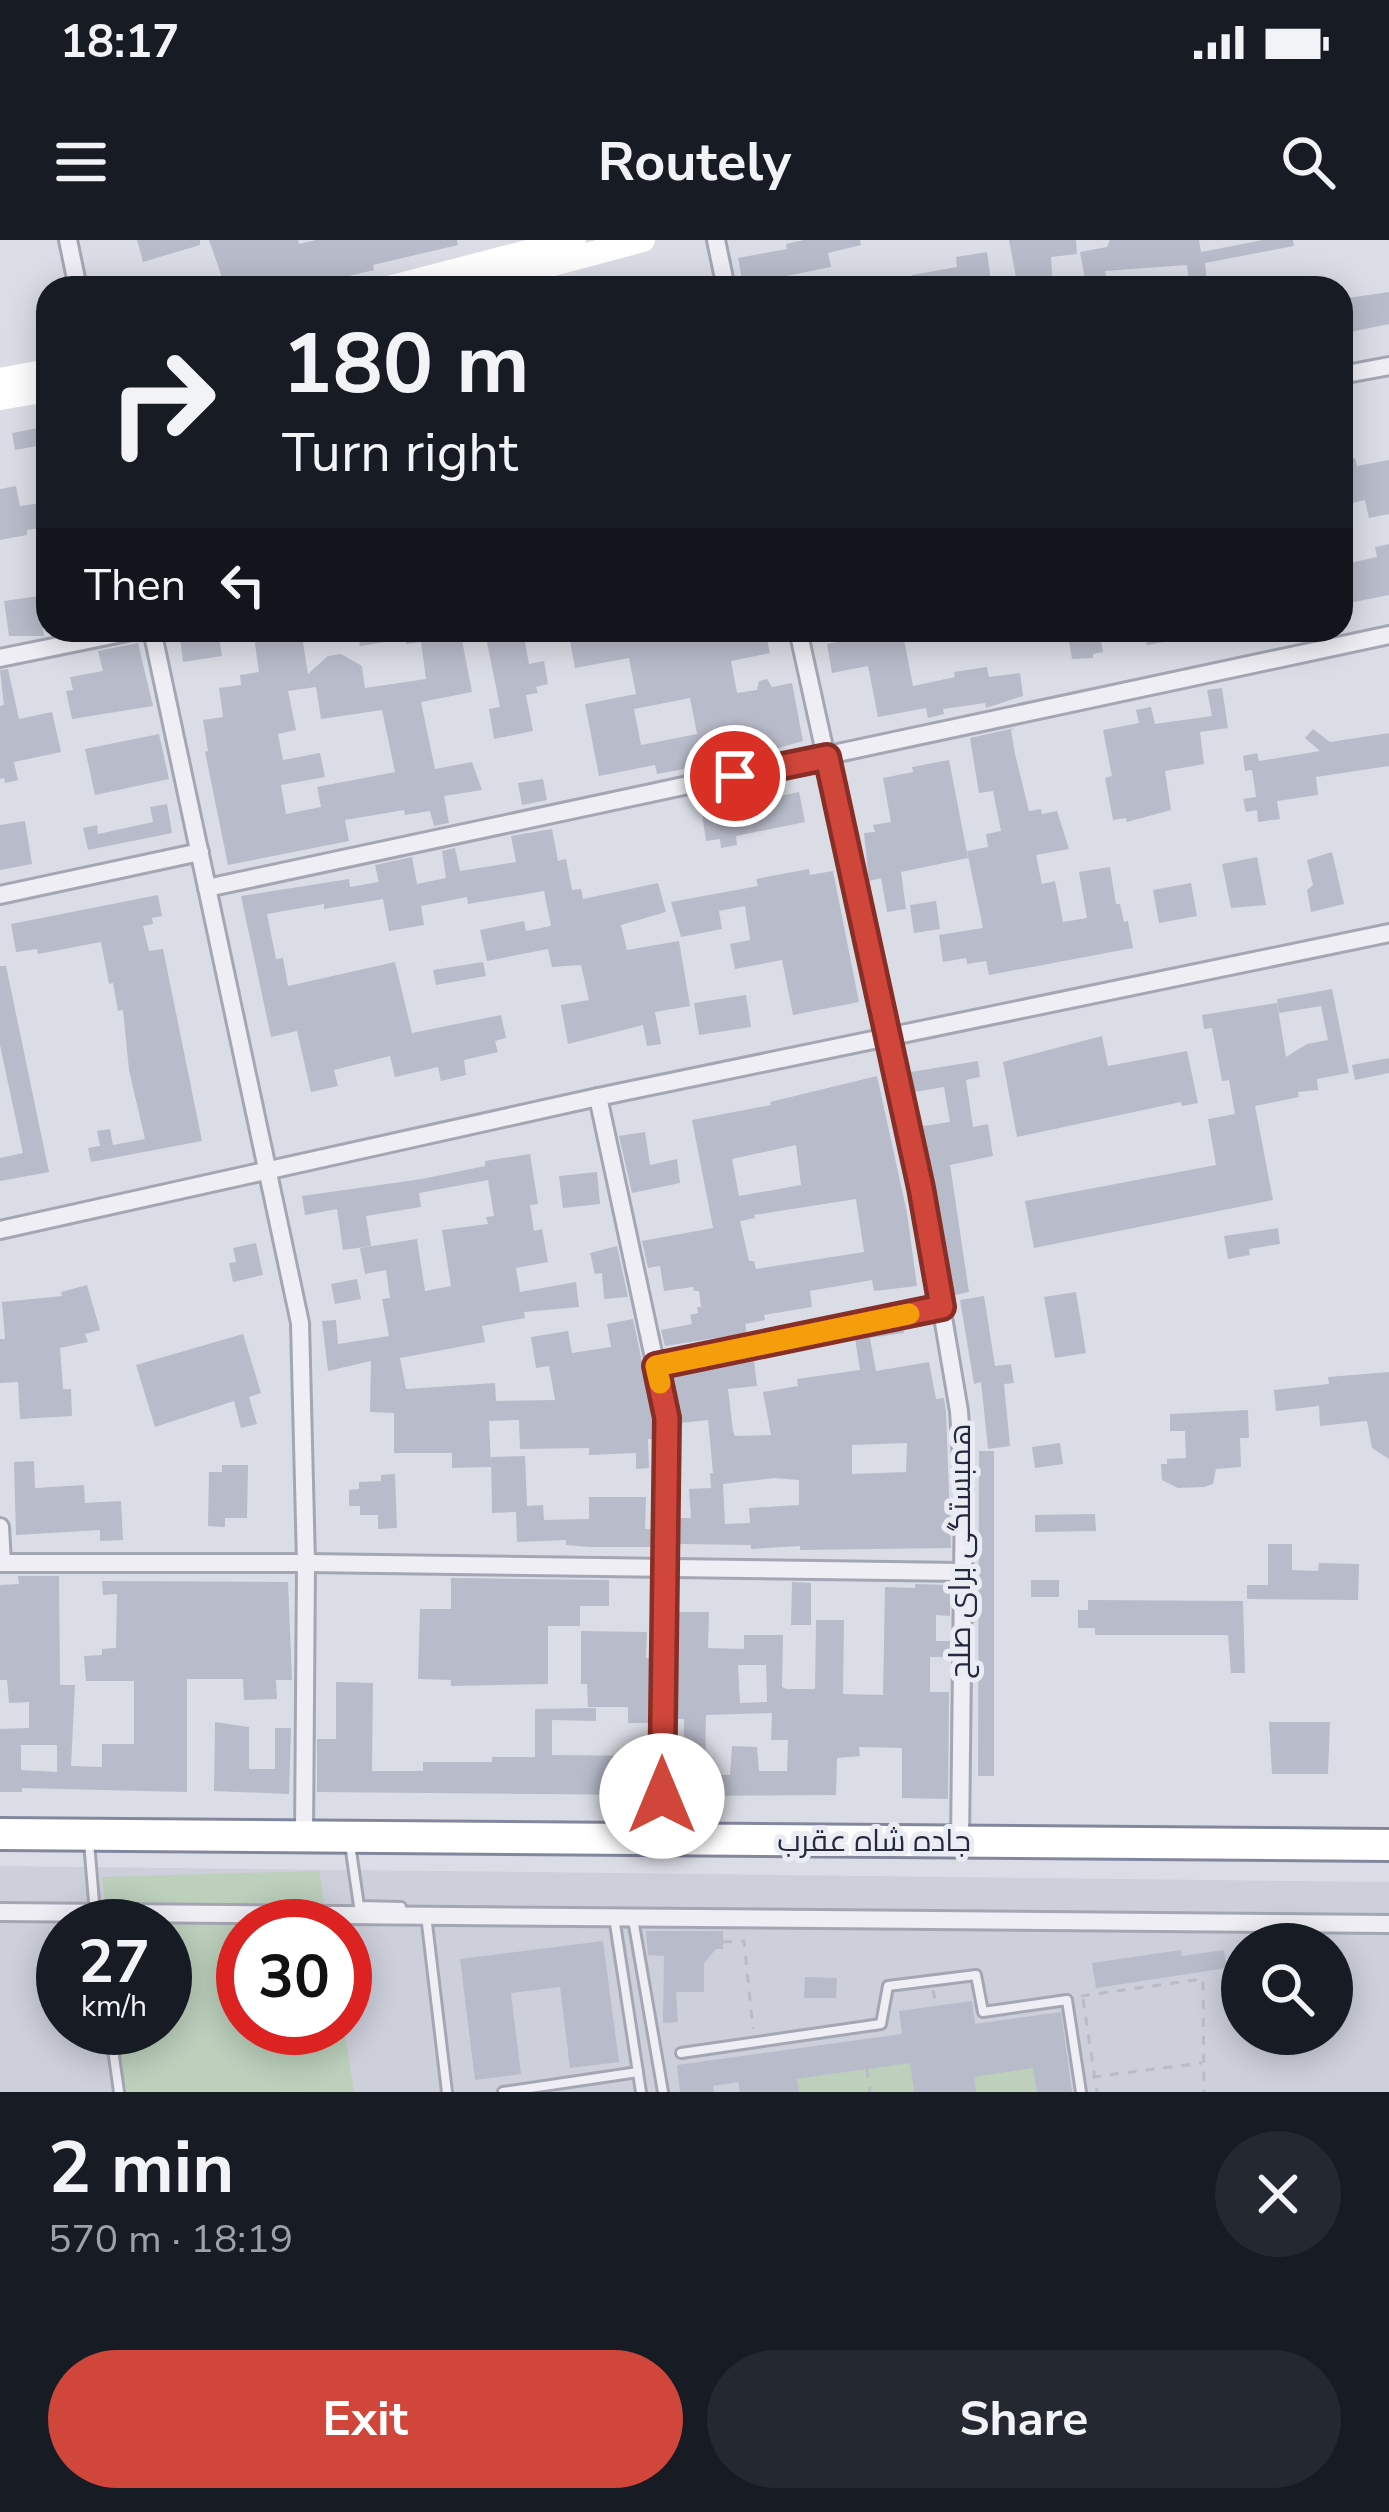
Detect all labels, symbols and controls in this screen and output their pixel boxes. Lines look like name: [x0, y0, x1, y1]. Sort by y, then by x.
text: 18:17: [60, 12, 179, 73]
text: Routely: [598, 125, 791, 199]
icon: menu: [48, 129, 114, 195]
icon: search: [1275, 129, 1341, 195]
text: 180 m: [282, 307, 530, 422]
icon: right: [84, 324, 240, 480]
text: Turn right: [282, 416, 518, 490]
icon: left: [210, 552, 276, 618]
text: Then: [84, 555, 186, 616]
pin: [684, 725, 786, 827]
icon: arrive: [702, 743, 768, 809]
street label: همبستگی برای صلح: [940, 1423, 981, 1679]
position arrow: [599, 1733, 725, 1859]
street label: جاده شاه عقرب: [777, 1821, 971, 1862]
speed limit sign: 30: [216, 1899, 372, 2055]
text: 27: [78, 1921, 150, 2003]
map controls: [1221, 1923, 1353, 2055]
button: search: [1221, 1923, 1353, 2055]
text: km/h: [81, 1986, 147, 2027]
text: 2 min: [48, 2119, 234, 2217]
button: close: [1215, 2131, 1341, 2257]
text: 570 m · 18:19: [48, 2213, 293, 2266]
button: Exit: [48, 2350, 683, 2488]
button: Share: [707, 2350, 1341, 2488]

